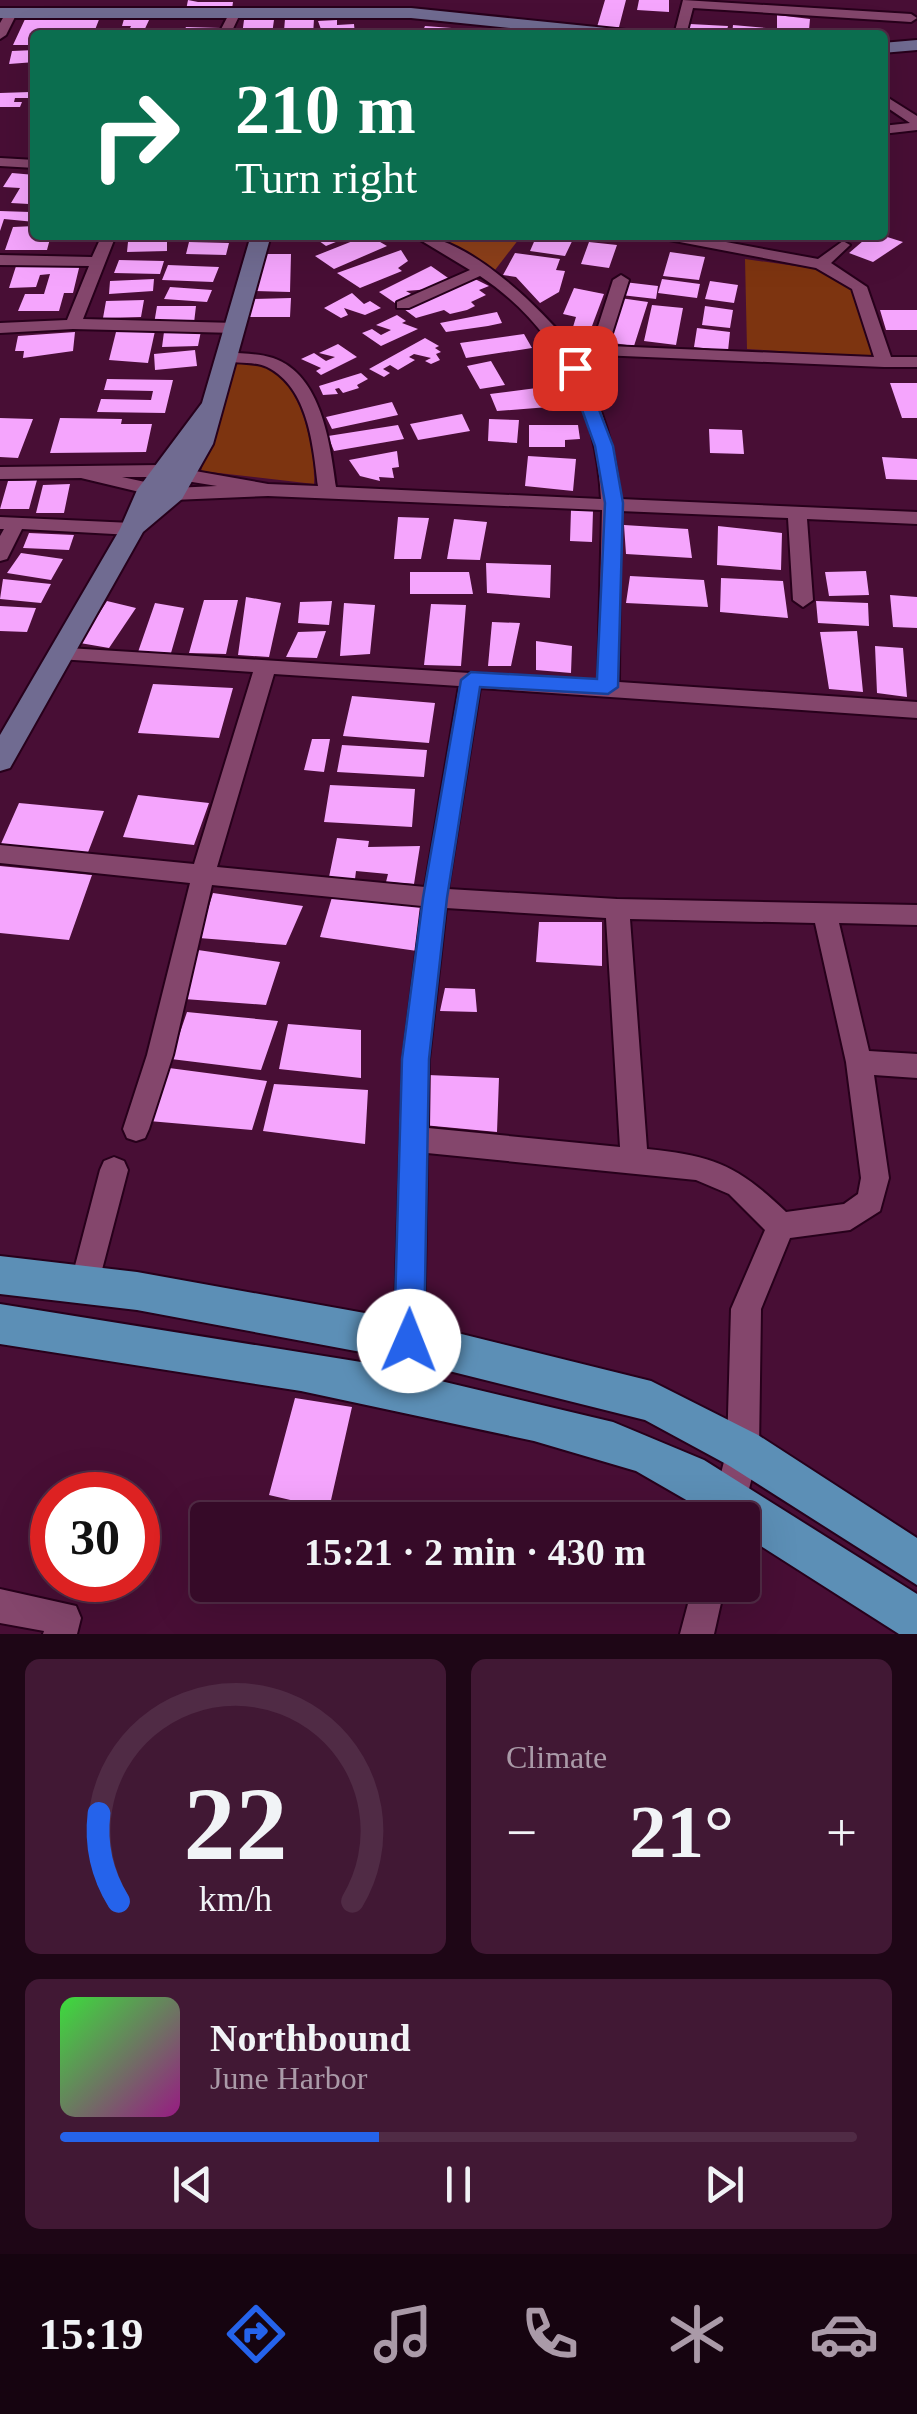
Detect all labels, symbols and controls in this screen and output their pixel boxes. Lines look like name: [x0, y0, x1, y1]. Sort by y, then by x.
icon: right: [70, 70, 200, 200]
text: 210 m: [235, 71, 416, 148]
text: Turn right: [235, 153, 417, 203]
pin: [533, 326, 618, 411]
icon: arrive: [548, 341, 603, 396]
position arrow: [357, 1289, 461, 1393]
speed limit sign: 30: [30, 1472, 160, 1602]
text: 15:21 · 2 min · 430 m: [304, 1531, 646, 1573]
text: Climate: [506, 1739, 607, 1775]
text: 22: [184, 1766, 288, 1881]
text: 21°: [629, 1790, 734, 1873]
text: −: [506, 1802, 537, 1863]
text: +: [826, 1802, 857, 1863]
text: km/h: [199, 1879, 272, 1919]
text: Northbound: [210, 2017, 411, 2059]
text: June Harbor: [210, 2060, 367, 2096]
icon: previous: [165, 2157, 220, 2212]
icon: pause: [431, 2157, 486, 2212]
icon: next: [697, 2157, 752, 2212]
icon: directions: [221, 2299, 291, 2369]
icon: music: [368, 2299, 438, 2369]
icon: phone: [515, 2299, 585, 2369]
icon: climate: [662, 2299, 732, 2369]
icon: car: [809, 2299, 879, 2369]
text: 15:19: [39, 2309, 144, 2359]

